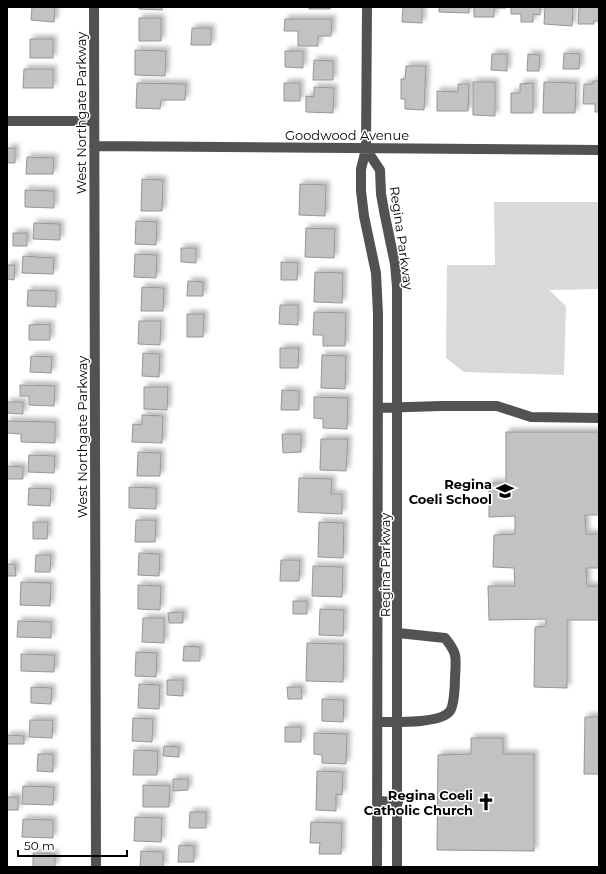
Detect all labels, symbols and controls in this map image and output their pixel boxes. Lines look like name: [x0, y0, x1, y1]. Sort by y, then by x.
street label: West Northgate Parkway: [73, 31, 89, 194]
street label: Goodwood Avenue: [285, 127, 409, 143]
street label: Regina Parkway: [387, 185, 417, 292]
street label: West Northgate Parkway: [74, 355, 90, 518]
place label: Regina Coeli School: [409, 476, 492, 507]
school or university icon: Regina Coeli School: [495, 481, 515, 501]
street label: Regina Parkway: [377, 512, 393, 617]
place label: Regina Coeli Catholic Church: [364, 787, 473, 818]
church icon: Regina Coeli Catholic Church: [476, 792, 496, 812]
scale bar: [18, 832, 127, 858]
text: 50 m: [24, 838, 55, 853]

